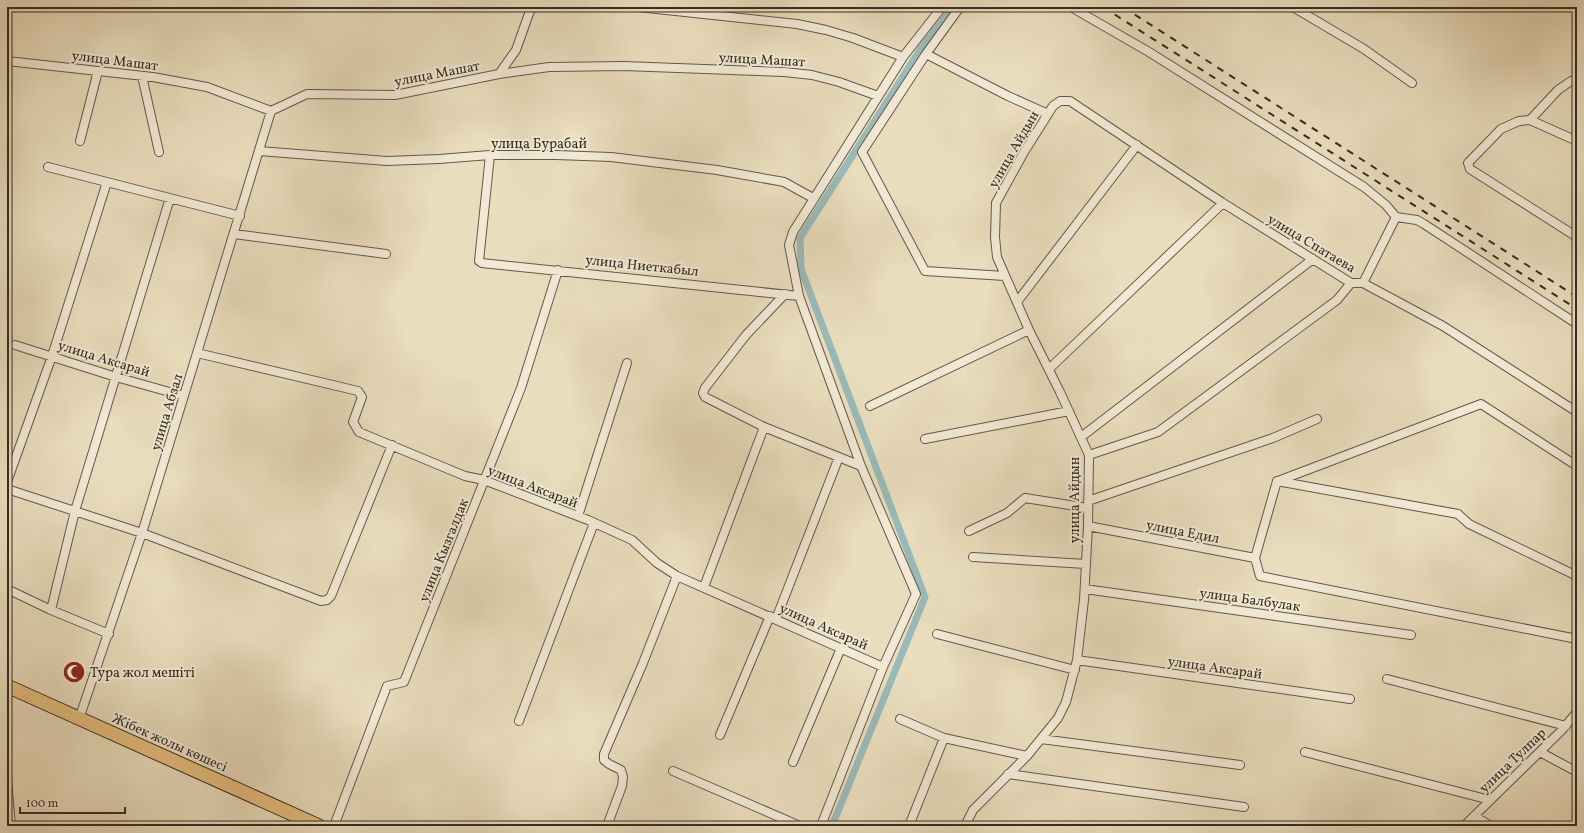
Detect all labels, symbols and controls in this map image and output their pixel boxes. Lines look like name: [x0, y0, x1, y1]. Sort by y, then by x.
street label: улица Машат: [71, 47, 159, 76]
street label: улица Машат: [718, 49, 806, 72]
street label: улица Машат: [393, 57, 482, 92]
street label: улица Айдын: [984, 107, 1044, 192]
street label: улица Бурабай: [491, 135, 587, 154]
street label: улица Спатаева: [1263, 210, 1359, 278]
street label: улица Ниеткабыл: [584, 251, 700, 282]
street label: улица Аксарай: [55, 336, 152, 383]
street label: улица Абзал: [147, 371, 188, 453]
street label: улица Айдын: [1066, 456, 1085, 543]
street label: улица Аксарай: [485, 461, 581, 513]
street label: улица Кызгалдак: [415, 495, 474, 605]
street label: улица Едил: [1144, 516, 1221, 549]
street label: улица Балбулак: [1198, 584, 1302, 617]
street label: улица Аксарай: [776, 599, 871, 656]
street label: улица Аксарай: [1166, 652, 1264, 685]
mosque icon: Тура жол мешіті: [61, 659, 87, 685]
place label: Тура жол мешіті: [90, 664, 195, 683]
street label: Жібек жолы көшесі: [109, 709, 230, 777]
street label: улица Тулпар: [1475, 724, 1551, 798]
scale bar: [20, 789, 125, 815]
text: 100 m: [26, 796, 59, 812]

